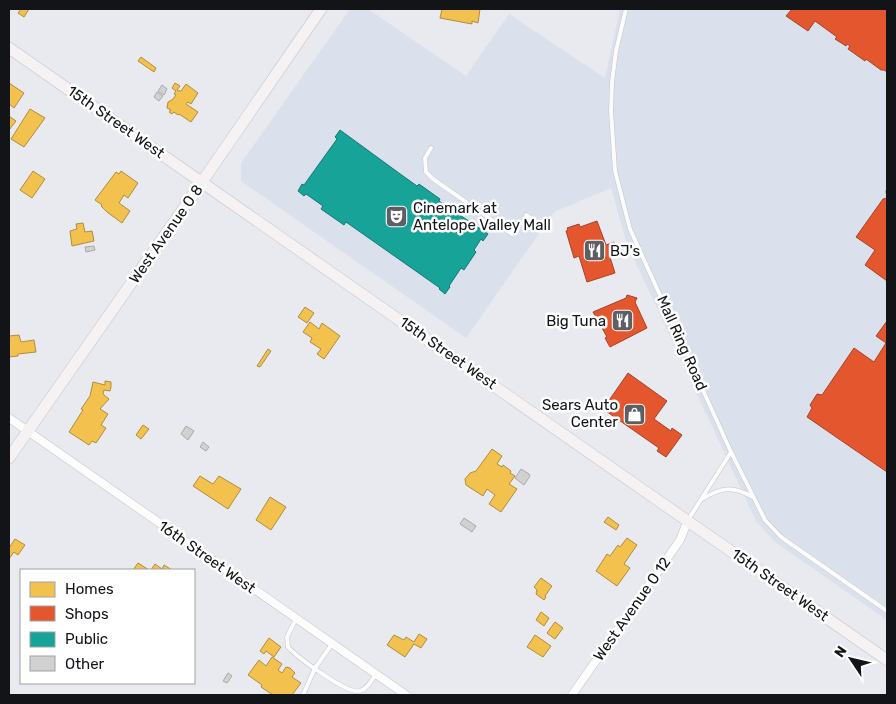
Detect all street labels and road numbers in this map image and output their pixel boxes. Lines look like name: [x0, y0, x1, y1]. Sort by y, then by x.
street label: 15th Street West: [64, 82, 168, 162]
street label: West Avenue O 8: [125, 181, 207, 287]
street label: Mall Ring Road: [653, 293, 711, 393]
street label: 15th Street West: [396, 313, 500, 393]
street label: 16th Street West: [155, 517, 259, 597]
street label: 15th Street West: [728, 545, 832, 625]
street label: West Avenue O 12: [590, 554, 675, 664]

